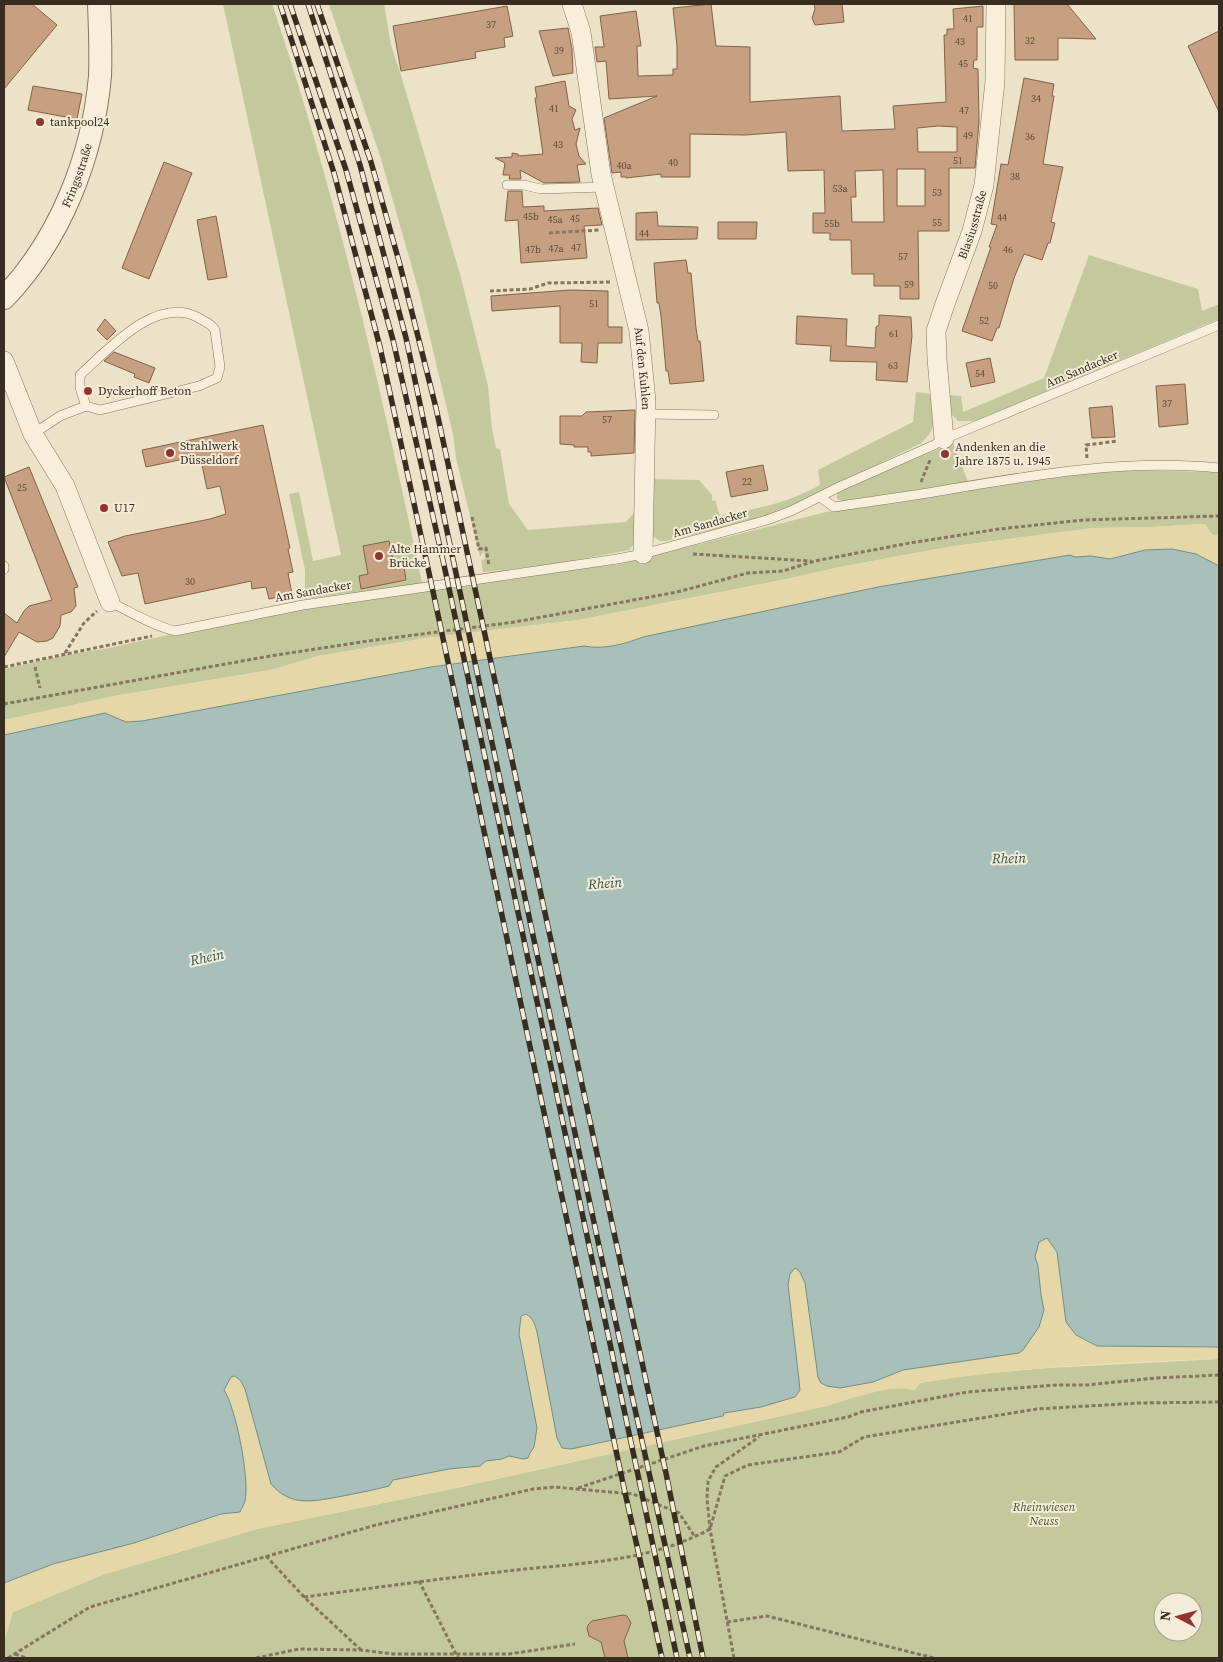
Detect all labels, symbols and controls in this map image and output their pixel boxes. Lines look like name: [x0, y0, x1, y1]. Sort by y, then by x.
house number: 41: [963, 12, 973, 25]
house number: 37: [486, 18, 496, 31]
house number: 32: [1025, 34, 1035, 47]
house number: 43: [955, 35, 965, 48]
house number: 39: [554, 44, 564, 57]
house number: 45: [958, 57, 968, 70]
house number: 34: [1031, 92, 1041, 105]
house number: 41: [549, 102, 559, 115]
house number: 47: [959, 104, 969, 117]
place label: tankpool24: [50, 114, 109, 130]
marker: tankpool24: [34, 116, 46, 128]
house number: 49: [963, 129, 973, 142]
house number: 36: [1025, 130, 1035, 143]
house number: 43: [553, 138, 563, 151]
street label: Fringsstraße: [58, 141, 96, 210]
house number: 51: [953, 154, 963, 167]
house number: 40: [668, 156, 678, 169]
house number: 40a: [616, 159, 632, 172]
house number: 38: [1010, 170, 1020, 183]
house number: 53a: [832, 182, 848, 195]
house number: 53: [932, 186, 942, 199]
street label: Blasiusstraße: [954, 188, 990, 261]
house number: 45b: [523, 210, 539, 223]
house number: 44: [997, 211, 1007, 224]
house number: 45: [570, 212, 580, 225]
house number: 45a: [547, 213, 563, 226]
house number: 55: [932, 216, 942, 229]
house number: 55b: [824, 217, 840, 230]
house number: 44: [639, 227, 649, 240]
house number: 47: [571, 241, 581, 254]
house number: 47a: [548, 242, 564, 255]
house number: 47b: [525, 243, 541, 256]
house number: 46: [1003, 243, 1013, 256]
house number: 57: [898, 250, 908, 263]
house number: 59: [904, 278, 914, 291]
house number: 50: [988, 279, 998, 292]
house number: 51: [589, 297, 599, 310]
house number: 52: [979, 314, 989, 327]
street label: Auf den Kuhlen: [630, 325, 654, 410]
house number: 61: [889, 327, 899, 340]
street label: Am Sandacker: [1043, 347, 1121, 391]
house number: 63: [888, 359, 898, 372]
house number: 54: [975, 367, 985, 380]
place label: Dyckerhoff Beton: [98, 383, 191, 399]
marker: Dyckerhoff Beton: [82, 385, 94, 397]
house number: 37: [1162, 397, 1172, 410]
house number: 57: [602, 413, 612, 426]
place label: Strahlwerk Düsseldorf: [180, 438, 240, 468]
place label: Andenken an die Jahre 1875 u. 1945: [954, 439, 1051, 469]
marker: Strahlwerk Düsseldorf: [164, 447, 176, 459]
marker: Andenken an die Jahre 1875 u. 1945: [939, 448, 951, 460]
house number: 22: [742, 475, 752, 488]
house number: 25: [17, 481, 27, 494]
place label: U17: [114, 500, 135, 516]
marker: U17: [98, 502, 110, 514]
street label: Am Sandacker: [671, 505, 749, 541]
place label: Alte Hammer Brücke: [389, 541, 461, 571]
marker: Alte Hammer Brücke: [373, 550, 385, 562]
house number: 30: [185, 575, 195, 588]
street label: Am Sandacker: [274, 576, 352, 606]
water label: Rhein: [991, 848, 1026, 868]
water label: Rhein: [586, 872, 623, 894]
water label: Rhein: [187, 944, 226, 971]
park label: Rheinwiesen Neuss: [1012, 1499, 1075, 1529]
north arrow: [1153, 1592, 1203, 1642]
text: N: [1155, 1610, 1176, 1622]

